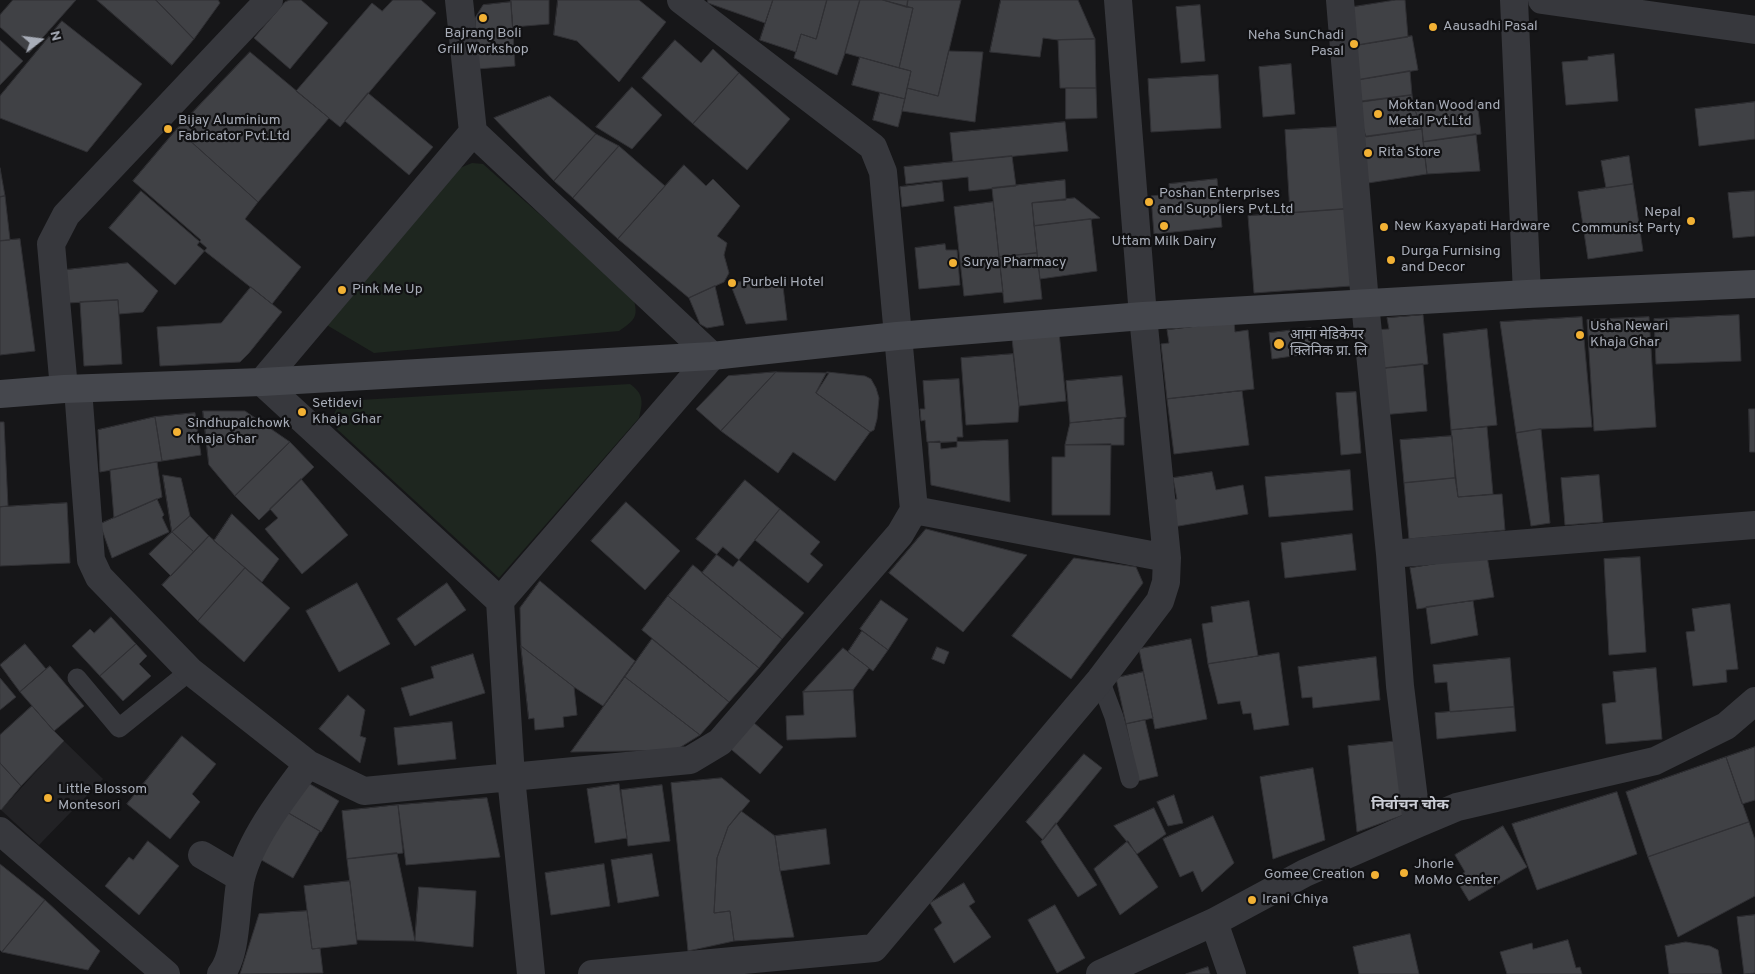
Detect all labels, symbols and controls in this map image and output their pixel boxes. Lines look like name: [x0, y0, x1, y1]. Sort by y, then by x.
marker: Bajrang Boli Grill Workshop: [477, 12, 489, 24]
north arrow: [15, 15, 65, 65]
place label: Aausadhi Pasal: [1443, 19, 1538, 35]
marker: Aausadhi Pasal: [1427, 21, 1439, 33]
place label: Bajrang Boli Grill Workshop: [437, 26, 529, 58]
place label: Neha SunChadi Pasal: [1248, 28, 1344, 60]
text: N: [45, 29, 64, 43]
marker: Neha SunChadi Pasal: [1348, 38, 1360, 50]
place label: Moktan Wood and Metal Pvt.Ltd: [1388, 98, 1500, 130]
marker: Moktan Wood and Metal Pvt.Ltd: [1372, 108, 1384, 120]
place label: Bijay Aluminium Fabricator Pvt.Ltd: [178, 113, 290, 146]
marker: Bijay Aluminium Fabricator Pvt.Ltd: [162, 123, 174, 135]
place label: Rita Store: [1378, 145, 1440, 161]
marker: Rita Store: [1362, 147, 1374, 159]
place label: Poshan Enterprises and Suppliers Pvt.Ltd: [1159, 186, 1293, 218]
marker: Poshan Enterprises and Suppliers Pvt.Ltd: [1143, 196, 1155, 208]
place label: Nepal Communist Party: [1572, 205, 1681, 238]
marker: Nepal Communist Party: [1685, 215, 1697, 227]
place label: New Kaxyapati Hardware: [1394, 219, 1550, 235]
marker: Uttam Milk Dairy: [1158, 220, 1170, 232]
marker: New Kaxyapati Hardware: [1378, 221, 1390, 233]
place label: Uttam Milk Dairy: [1112, 234, 1216, 250]
place label: Durga Furnising and Decor: [1401, 244, 1501, 276]
marker: Durga Furnising and Decor: [1385, 254, 1397, 266]
place label: Surya Pharmacy: [963, 255, 1066, 271]
marker: Surya Pharmacy: [947, 257, 959, 269]
place label: Purbeli Hotel: [742, 275, 824, 291]
marker: Purbeli Hotel: [726, 277, 738, 289]
place label: Pink Me Up: [352, 282, 423, 298]
marker: Pink Me Up: [336, 284, 348, 296]
place label: Usha Newari Khaja Ghar: [1590, 319, 1668, 352]
place label: आमा मेडिकेयर क्लिनिक प्रा. लि: [1290, 328, 1367, 361]
marker: Usha Newari Khaja Ghar: [1574, 329, 1586, 341]
marker: आमा मेडिकेयर क्लिनिक प्रा. लि: [1272, 337, 1286, 351]
place label: Setidevi Khaja Ghar: [312, 396, 382, 428]
marker: Setidevi Khaja Ghar: [296, 406, 308, 418]
place label: Sindhupalchowk Khaja Ghar: [187, 416, 290, 448]
marker: Sindhupalchowk Khaja Ghar: [171, 426, 183, 438]
place label: Little Blossom Montesori: [58, 782, 147, 814]
marker: Little Blossom Montesori: [42, 792, 54, 804]
district label: निर्वाचन चोक: [1371, 797, 1449, 815]
place label: Jhorle MoMo Center: [1414, 857, 1498, 890]
place label: Gomee Creation: [1264, 867, 1365, 883]
marker: Jhorle MoMo Center: [1398, 867, 1410, 879]
marker: Gomee Creation: [1369, 869, 1381, 881]
place label: Irani Chiya: [1262, 892, 1328, 908]
marker: Irani Chiya: [1246, 894, 1258, 906]

